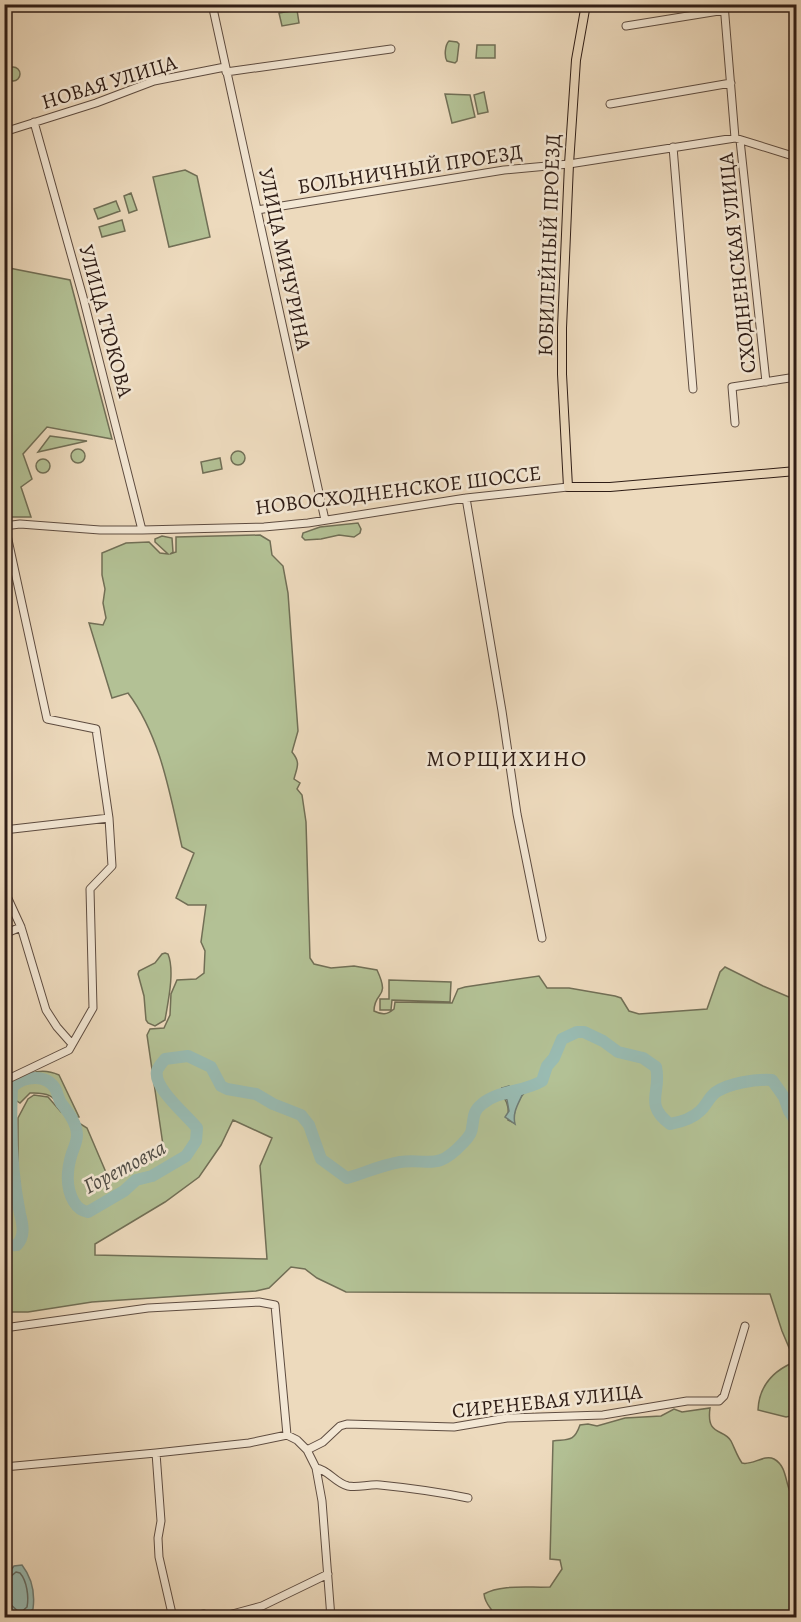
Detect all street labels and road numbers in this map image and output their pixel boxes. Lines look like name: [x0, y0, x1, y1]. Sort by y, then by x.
street label: НОВАЯ УЛИЦА: [38, 48, 181, 116]
street label: ЮБИЛЕЙНЫЙ ПРОЕЗД: [531, 133, 567, 357]
street label: БОЛЬНИЧНЫЙ ПРОЕЗД: [296, 137, 524, 201]
street label: СХОДНЕНСКАЯ УЛИЦА: [711, 151, 762, 375]
street label: УЛИЦА МИЧУРИНА: [252, 165, 318, 353]
street label: УЛИЦА ТЮКОВА: [72, 242, 140, 401]
street label: НОВОСХОДНЕНСКОЕ ШОССЕ: [253, 459, 543, 521]
street label: СИРЕНЕВАЯ УЛИЦА: [451, 1377, 644, 1425]

